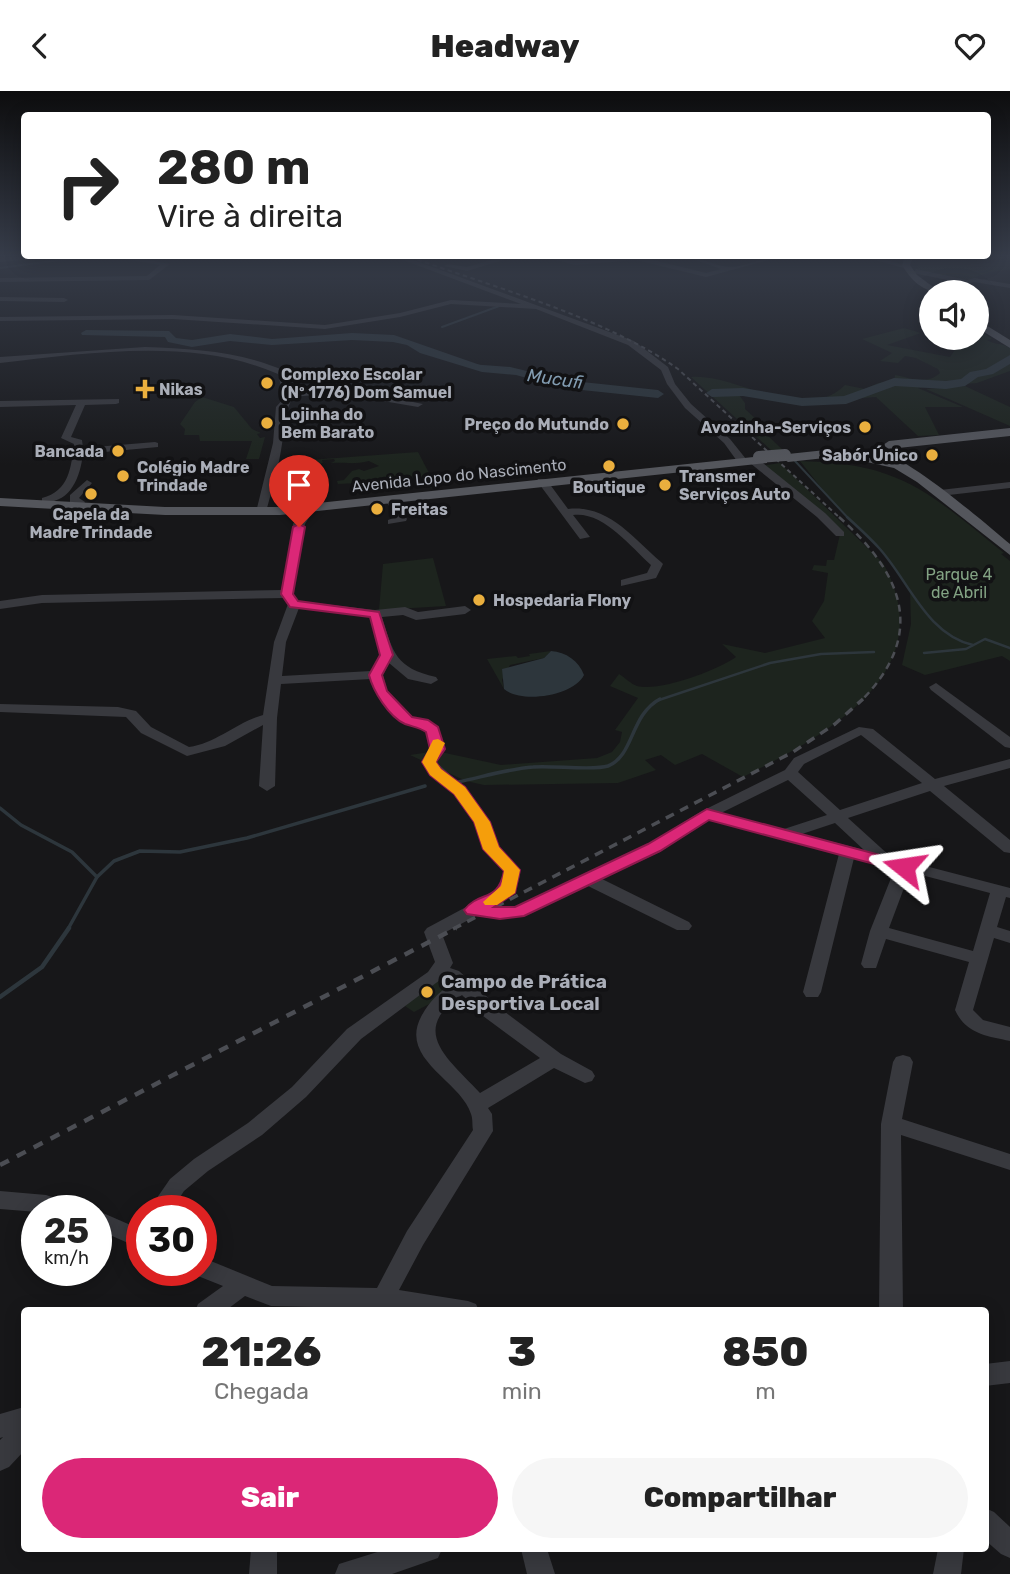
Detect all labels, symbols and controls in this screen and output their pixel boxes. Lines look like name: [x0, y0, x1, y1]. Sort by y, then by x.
icon: back: [21, 27, 59, 65]
text: Headway: [430, 27, 580, 65]
icon: heart: [951, 27, 989, 65]
text: 280 m: [157, 138, 311, 196]
icon: right: [42, 140, 133, 231]
text: Vire à direita: [157, 197, 343, 235]
map controls: [919, 280, 989, 350]
button: sound: [919, 280, 989, 350]
water label: Mucufi: [526, 364, 585, 394]
place label: Complexo Escolar (Nº 1776) Dom Samuel: [281, 365, 452, 402]
marker: Complexo Escolar (Nº 1776) Dom Samuel: [259, 375, 275, 391]
place label: Nikas: [159, 380, 203, 399]
marker: Nikas: [137, 381, 153, 397]
place label: Lojinha do Bem Barato: [281, 405, 375, 442]
marker: Lojinha do Bem Barato: [259, 415, 275, 431]
place label: Preço do Mutundo: [464, 415, 609, 434]
marker: Preço do Mutundo: [615, 416, 631, 432]
place label: Avozinha-Serviços: [701, 418, 851, 437]
marker: Avozinha-Serviços: [857, 419, 873, 435]
place label: Bancada: [35, 442, 104, 461]
marker: Bancada: [110, 443, 126, 459]
place label: Sabór Único: [822, 445, 918, 465]
marker: Sabór Único: [924, 447, 940, 463]
pin: [269, 455, 329, 527]
street label: Avenida Lopo do Nascimento: [351, 455, 567, 496]
place label: Colégio Madre Trindade: [137, 458, 249, 495]
marker: Boutique: [601, 458, 617, 474]
icon: arrive: [280, 466, 318, 504]
place label: Transmer Serviços Auto: [679, 467, 791, 504]
marker: Colégio Madre Trindade: [115, 468, 131, 484]
marker: Transmer Serviços Auto: [657, 477, 673, 493]
place label: Boutique: [572, 478, 646, 497]
marker: Capela da Madre Trindade: [83, 486, 99, 502]
place label: Freitas: [391, 500, 448, 519]
marker: Freitas: [369, 501, 385, 517]
place label: Capela da Madre Trindade: [29, 505, 153, 542]
park label: Parque 4 de Abril: [926, 565, 992, 602]
place label: Hospedaria Flony: [493, 591, 632, 610]
marker: Hospedaria Flony: [471, 592, 487, 608]
position arrow: [867, 830, 941, 904]
place label: Campo de Prática Desportiva Local: [441, 970, 607, 1015]
marker: Campo de Prática Desportiva Local: [419, 984, 435, 1000]
speed limit sign: 30: [126, 1195, 217, 1286]
text: 25: [44, 1210, 89, 1252]
text: km/h: [44, 1247, 89, 1269]
text: 21:26: [201, 1327, 321, 1377]
text: 3: [507, 1327, 536, 1377]
text: 850: [722, 1327, 809, 1377]
text: Chegada: [214, 1377, 309, 1405]
text: min: [502, 1377, 542, 1405]
text: m: [755, 1377, 776, 1405]
button: Sair: [42, 1458, 498, 1538]
button: Compartilhar: [512, 1458, 968, 1538]

